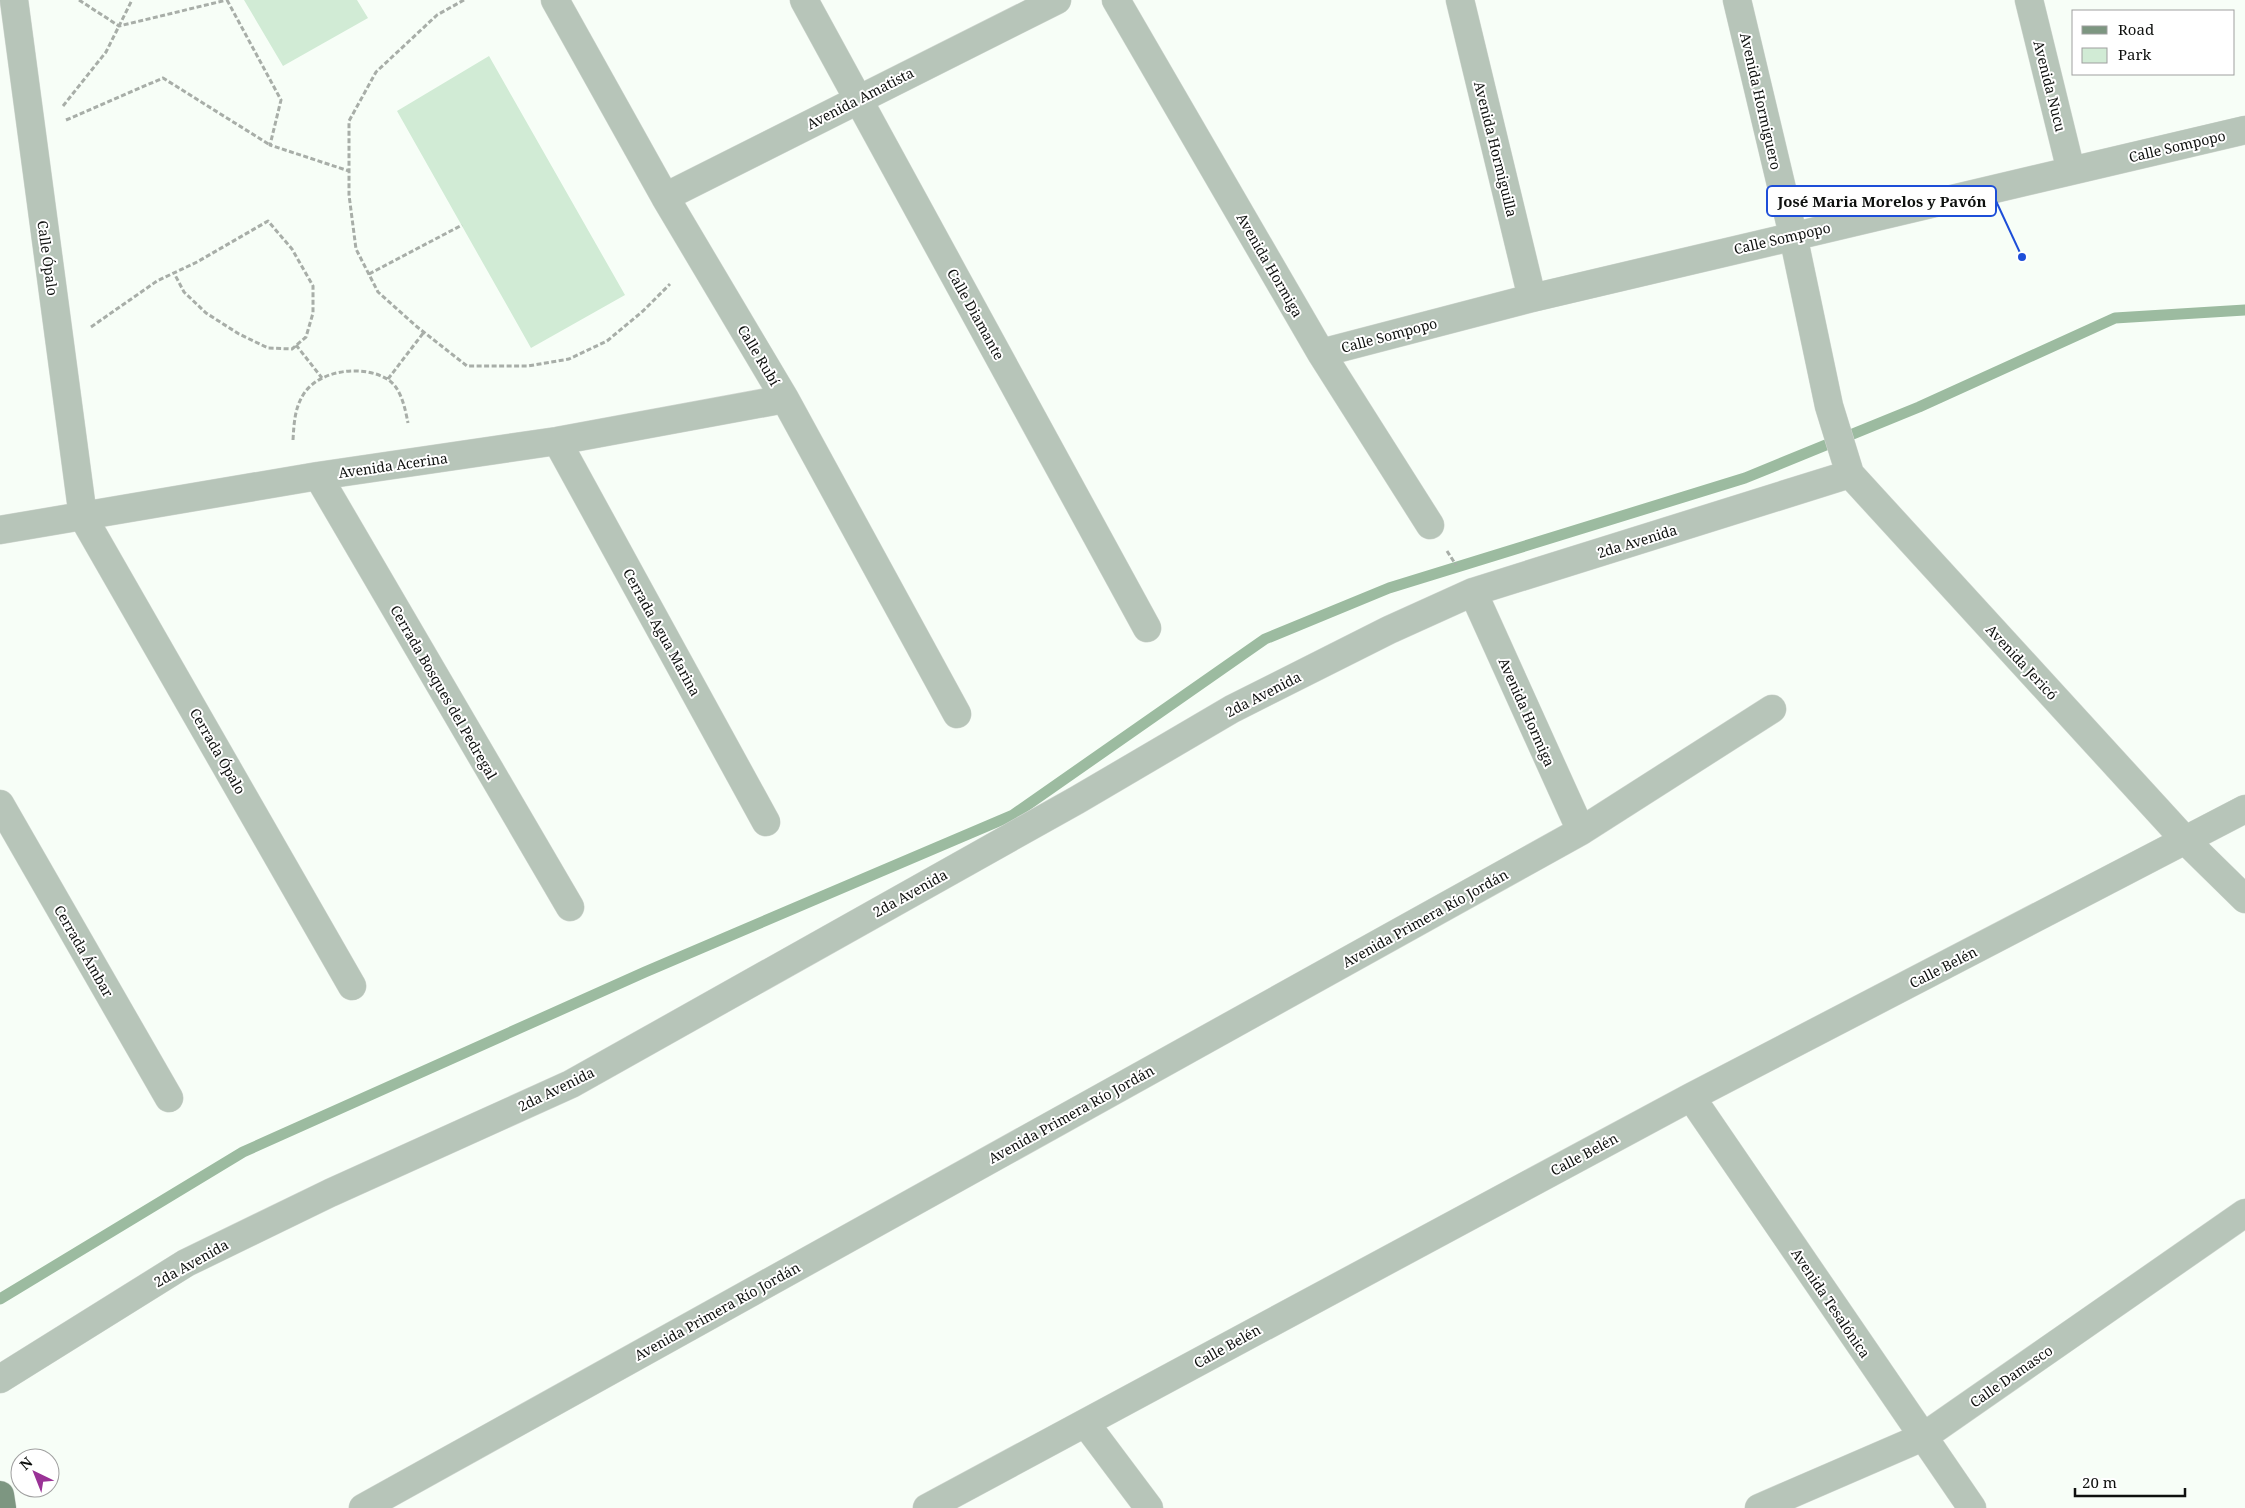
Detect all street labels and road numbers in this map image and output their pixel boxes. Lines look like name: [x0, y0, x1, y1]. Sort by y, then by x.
street label: Avenida Hormiguero: [1736, 30, 1786, 172]
street label: Avenida Nucu: [2029, 38, 2071, 134]
street label: Avenida Amatista: [803, 63, 917, 133]
street label: Avenida Hormiguilla: [1470, 79, 1522, 219]
street label: Calle Sompopo: [2127, 126, 2227, 166]
street label: Avenida Hormiga: [1232, 210, 1308, 321]
street label: Calle Sompopo: [1732, 218, 1832, 258]
street label: Calle Ópalo: [33, 219, 63, 297]
street label: Calle Diamante: [943, 265, 1009, 363]
street label: Calle Sompopo: [1339, 313, 1439, 357]
street label: Calle Rubí: [733, 321, 785, 389]
street label: Avenida Acerina: [337, 448, 449, 482]
street label: 2da Avenida: [1595, 520, 1679, 562]
street label: Cerrada Agua Marina: [619, 565, 705, 699]
street label: Cerrada Bosques del Pedregal: [386, 602, 502, 783]
street label: Avenida Jericó: [1982, 620, 2062, 704]
street label: Avenida Hormiga: [1494, 655, 1560, 769]
street label: 2da Avenida: [1222, 667, 1304, 721]
street label: Cerrada Ópalo: [186, 705, 250, 797]
street label: Avenida Primera Río Jordán: [1339, 864, 1511, 972]
street label: 2da Avenida: [869, 865, 951, 921]
street label: Cerrada Ámbar: [50, 902, 118, 1001]
street label: Calle Belén: [1906, 942, 1980, 992]
street label: Avenida Primera Río Jordán: [985, 1060, 1157, 1168]
street label: 2da Avenida: [515, 1062, 597, 1116]
street label: Calle Belén: [1547, 1128, 1621, 1180]
street label: 2da Avenida: [150, 1235, 232, 1291]
street label: Avenida Tesalónica: [1787, 1244, 1875, 1362]
street label: Avenida Primera Río Jordán: [631, 1257, 803, 1365]
street label: Calle Belén: [1190, 1320, 1264, 1372]
street label: Calle Damasco: [1966, 1340, 2056, 1412]

